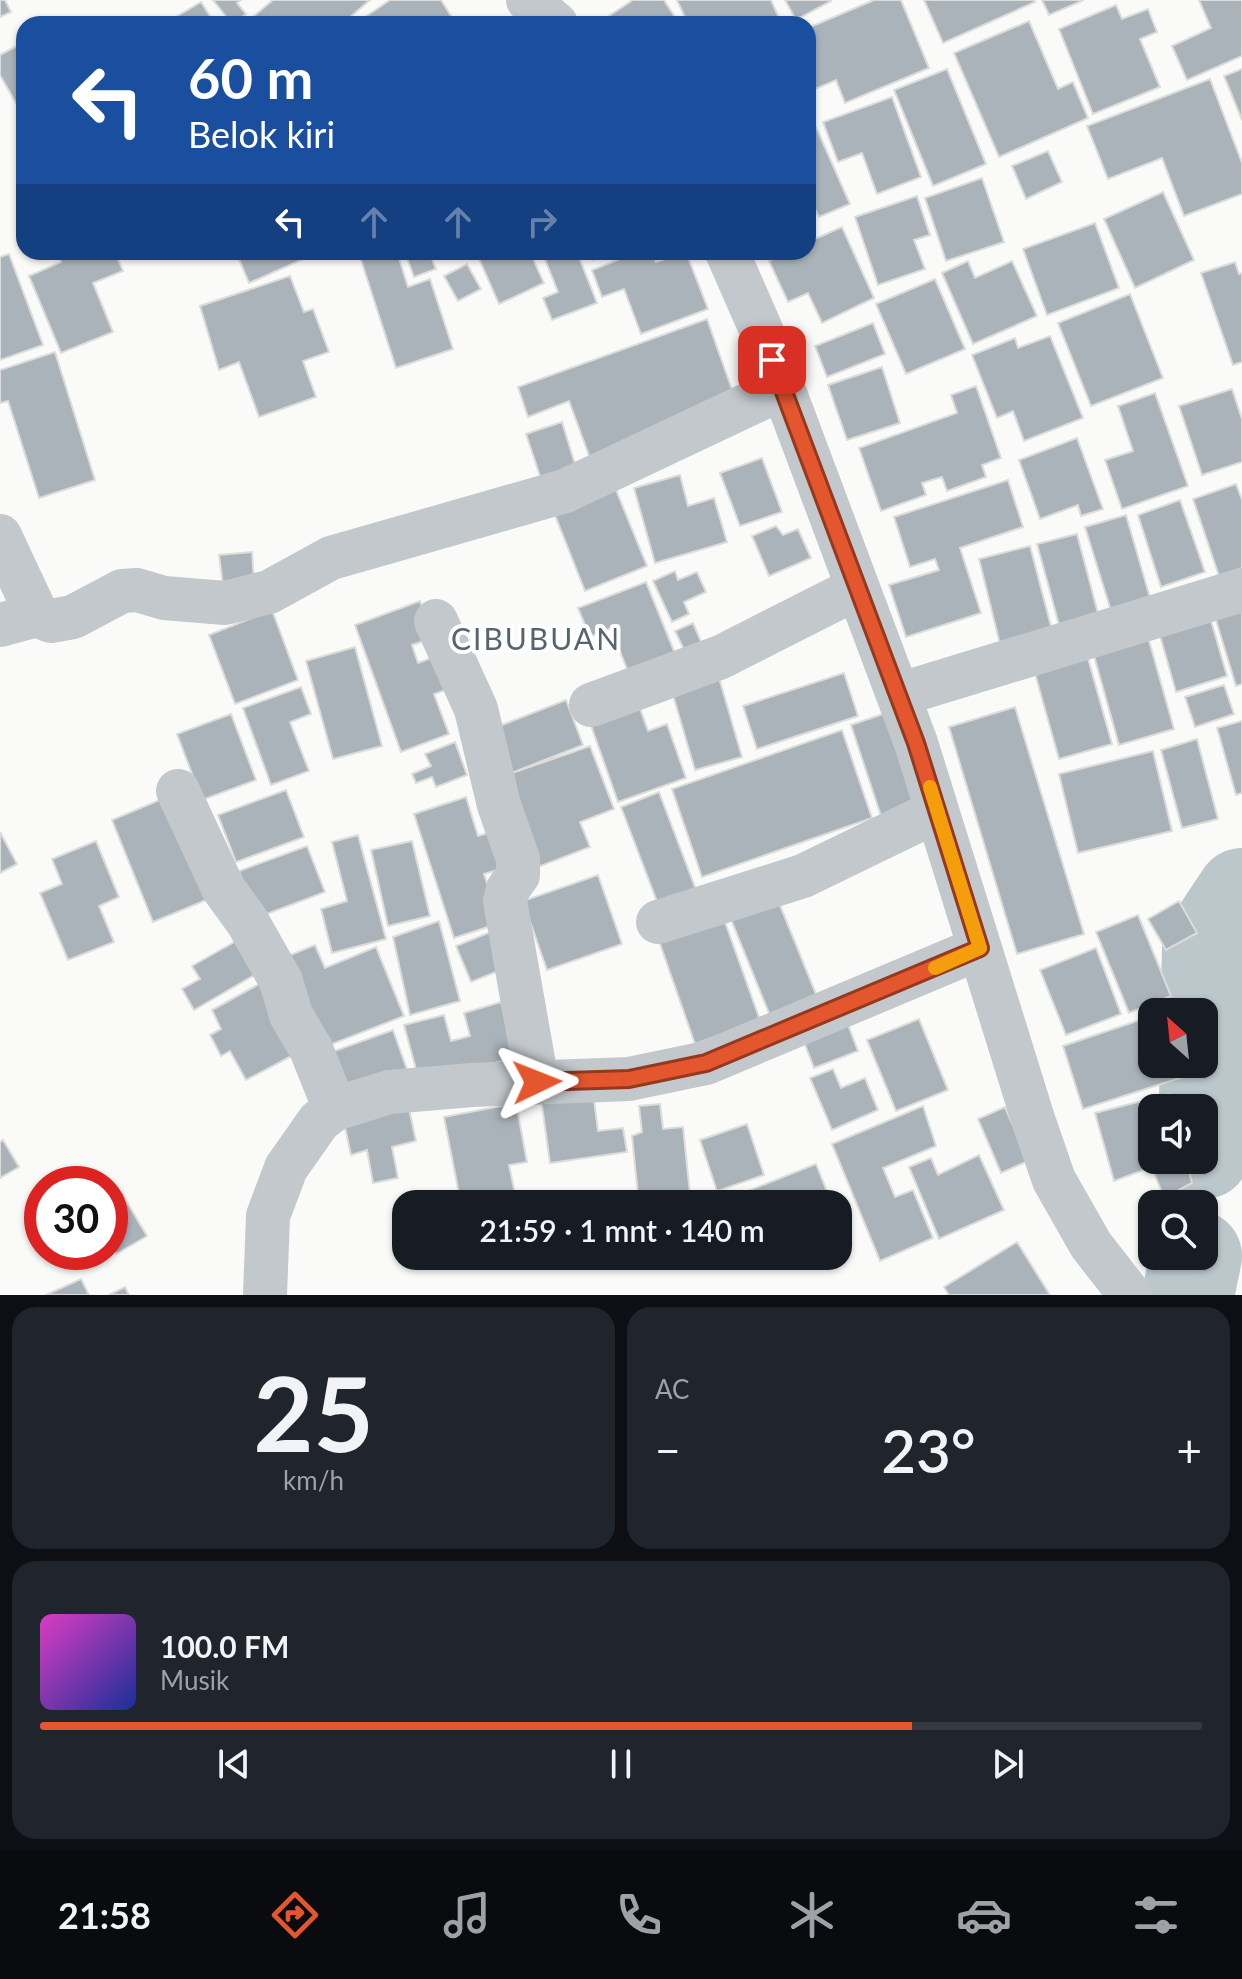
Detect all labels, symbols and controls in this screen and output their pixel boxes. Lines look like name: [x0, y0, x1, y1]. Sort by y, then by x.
text: 60 m: [188, 44, 313, 111]
icon: left: [56, 48, 160, 152]
text: Belok kiri: [188, 112, 335, 156]
icon: left: [268, 200, 312, 244]
icon: ahead: [352, 200, 396, 244]
icon: ahead: [436, 200, 480, 244]
icon: right: [520, 200, 564, 244]
pin: [738, 326, 806, 394]
icon: arrive: [750, 338, 794, 382]
district label: CIBUBUAN: [451, 620, 621, 656]
north arrow: [1138, 998, 1218, 1078]
map controls: [1138, 998, 1218, 1270]
position arrow: [495, 1040, 579, 1124]
button: sound: [1138, 1094, 1218, 1174]
speed limit sign: 30: [24, 1166, 128, 1270]
button: search: [1138, 1190, 1218, 1270]
text: 21:59 · 1 mnt · 140 m: [479, 1212, 765, 1248]
text: 25: [253, 1349, 374, 1474]
text: AC: [655, 1373, 690, 1405]
text: 23°: [881, 1414, 976, 1486]
text: −: [655, 1424, 681, 1476]
text: +: [1176, 1424, 1202, 1476]
text: km/h: [283, 1464, 344, 1496]
text: 100.0 FM: [160, 1628, 289, 1664]
text: Musik: [160, 1664, 229, 1696]
icon: previous: [212, 1742, 256, 1786]
icon: pause: [599, 1742, 643, 1786]
icon: next: [986, 1742, 1030, 1786]
icon: directions: [267, 1887, 323, 1943]
icon: music: [439, 1887, 495, 1943]
icon: phone: [611, 1887, 667, 1943]
icon: climate: [784, 1887, 840, 1943]
icon: car: [956, 1887, 1012, 1943]
icon: filters: [1128, 1887, 1184, 1943]
text: 21:58: [58, 1893, 151, 1937]

